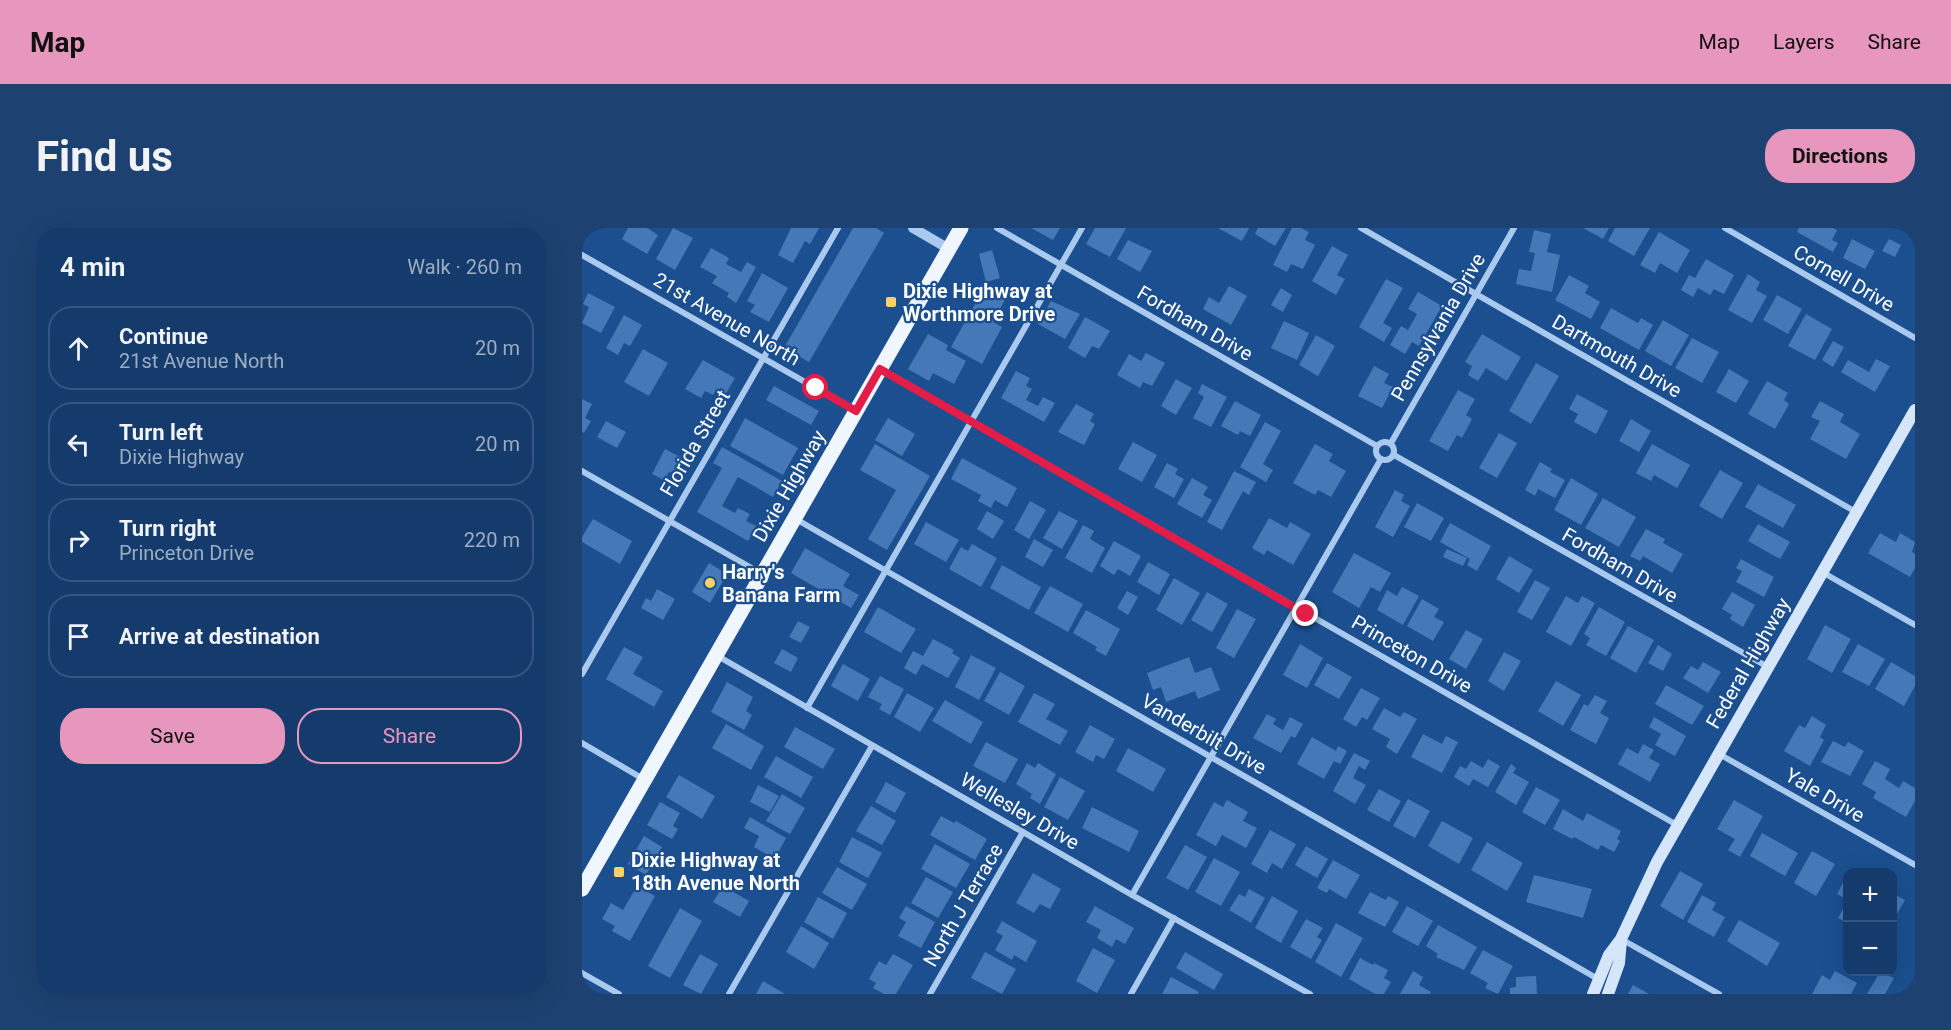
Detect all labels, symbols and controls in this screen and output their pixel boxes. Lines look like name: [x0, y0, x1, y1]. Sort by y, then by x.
text: Map: [30, 26, 85, 59]
text: Map: [1698, 30, 1740, 54]
text: Layers: [1773, 30, 1834, 54]
text: Share: [1867, 30, 1921, 54]
button: Directions: [1765, 129, 1915, 183]
text: Find us: [36, 132, 173, 181]
street label: Cornell Drive: [1789, 239, 1899, 317]
street label: Pennsylvania Drive: [1386, 249, 1490, 405]
text: 4 min: [60, 252, 125, 282]
text: Walk · 260 m: [407, 255, 522, 279]
street label: 21st Avenue North: [649, 267, 805, 371]
place label: Dixie Highway at Worthmore Drive: [903, 279, 1055, 326]
street label: Fordham Drive: [1133, 280, 1257, 366]
marker: Dixie Highway at Worthmore Drive: [884, 295, 898, 309]
street label: Dartmouth Drive: [1548, 309, 1686, 403]
text: Continue: [119, 324, 208, 349]
icon: ahead: [62, 332, 95, 365]
text: 20 m: [475, 336, 520, 360]
text: 21st Avenue North: [119, 349, 284, 373]
route start: [802, 374, 828, 400]
street label: Florida Street: [655, 386, 735, 500]
text: Turn left: [119, 420, 203, 445]
street label: Dixie Highway: [747, 425, 831, 546]
icon: left: [62, 428, 95, 461]
text: 20 m: [475, 432, 520, 456]
text: Dixie Highway: [119, 445, 244, 469]
text: Turn right: [119, 516, 216, 541]
street label: Fordham Drive: [1558, 522, 1682, 608]
icon: right: [62, 524, 95, 557]
text: 220 m: [464, 528, 520, 552]
text: Princeton Drive: [119, 541, 254, 565]
place label: Harry's Banana Farm: [722, 560, 840, 607]
marker: Harry's Banana Farm: [703, 576, 717, 590]
street label: Federal Highway: [1701, 593, 1795, 733]
route end: [1292, 600, 1318, 626]
street label: Princeton Drive: [1348, 610, 1476, 698]
icon: arrive: [62, 620, 95, 653]
text: Arrive at destination: [119, 624, 320, 649]
street label: Vanderbilt Drive: [1137, 689, 1271, 779]
button: Save: [60, 708, 285, 764]
button: Share: [297, 708, 522, 764]
street label: Yale Drive: [1781, 763, 1869, 827]
street label: Wellesley Drive: [956, 767, 1084, 855]
street label: North J Terrace: [918, 839, 1008, 971]
place label: Dixie Highway at 18th Avenue North: [631, 848, 800, 895]
marker: Dixie Highway at 18th Avenue North: [612, 865, 626, 879]
map controls: [1843, 868, 1897, 976]
button: +: [1843, 868, 1897, 922]
button: −: [1843, 922, 1897, 976]

